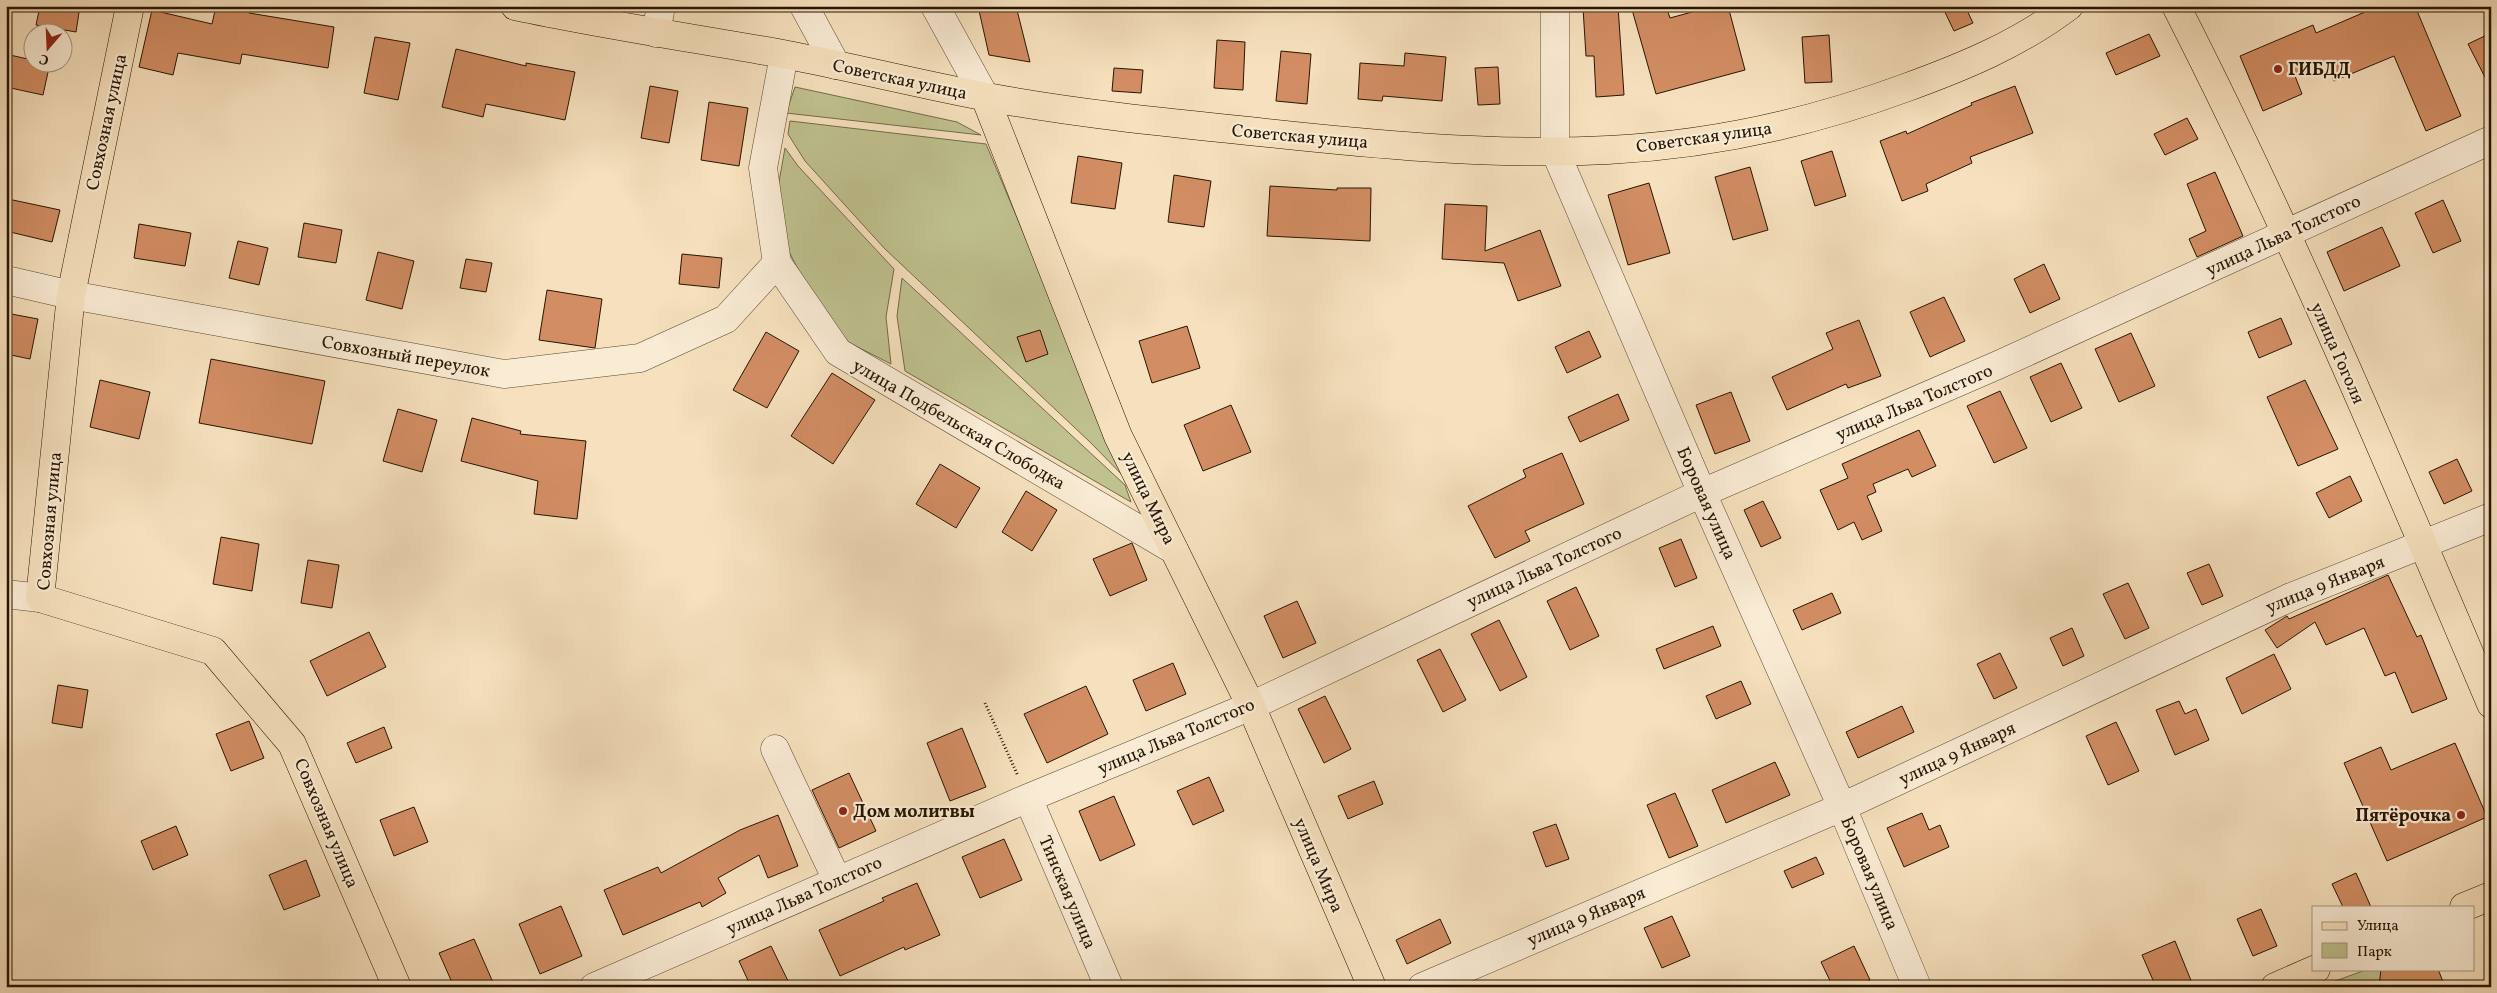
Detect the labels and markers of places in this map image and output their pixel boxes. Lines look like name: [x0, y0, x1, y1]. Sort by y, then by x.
place label: ГИБДД: [2288, 58, 2351, 83]
marker: ГИБДД: [2272, 63, 2284, 75]
place label: Дом молитвы: [853, 800, 975, 825]
place label: Пятёрочка: [2355, 804, 2451, 829]
marker: Дом молитвы: [837, 805, 849, 817]
marker: Пятёрочка: [2455, 809, 2467, 821]

